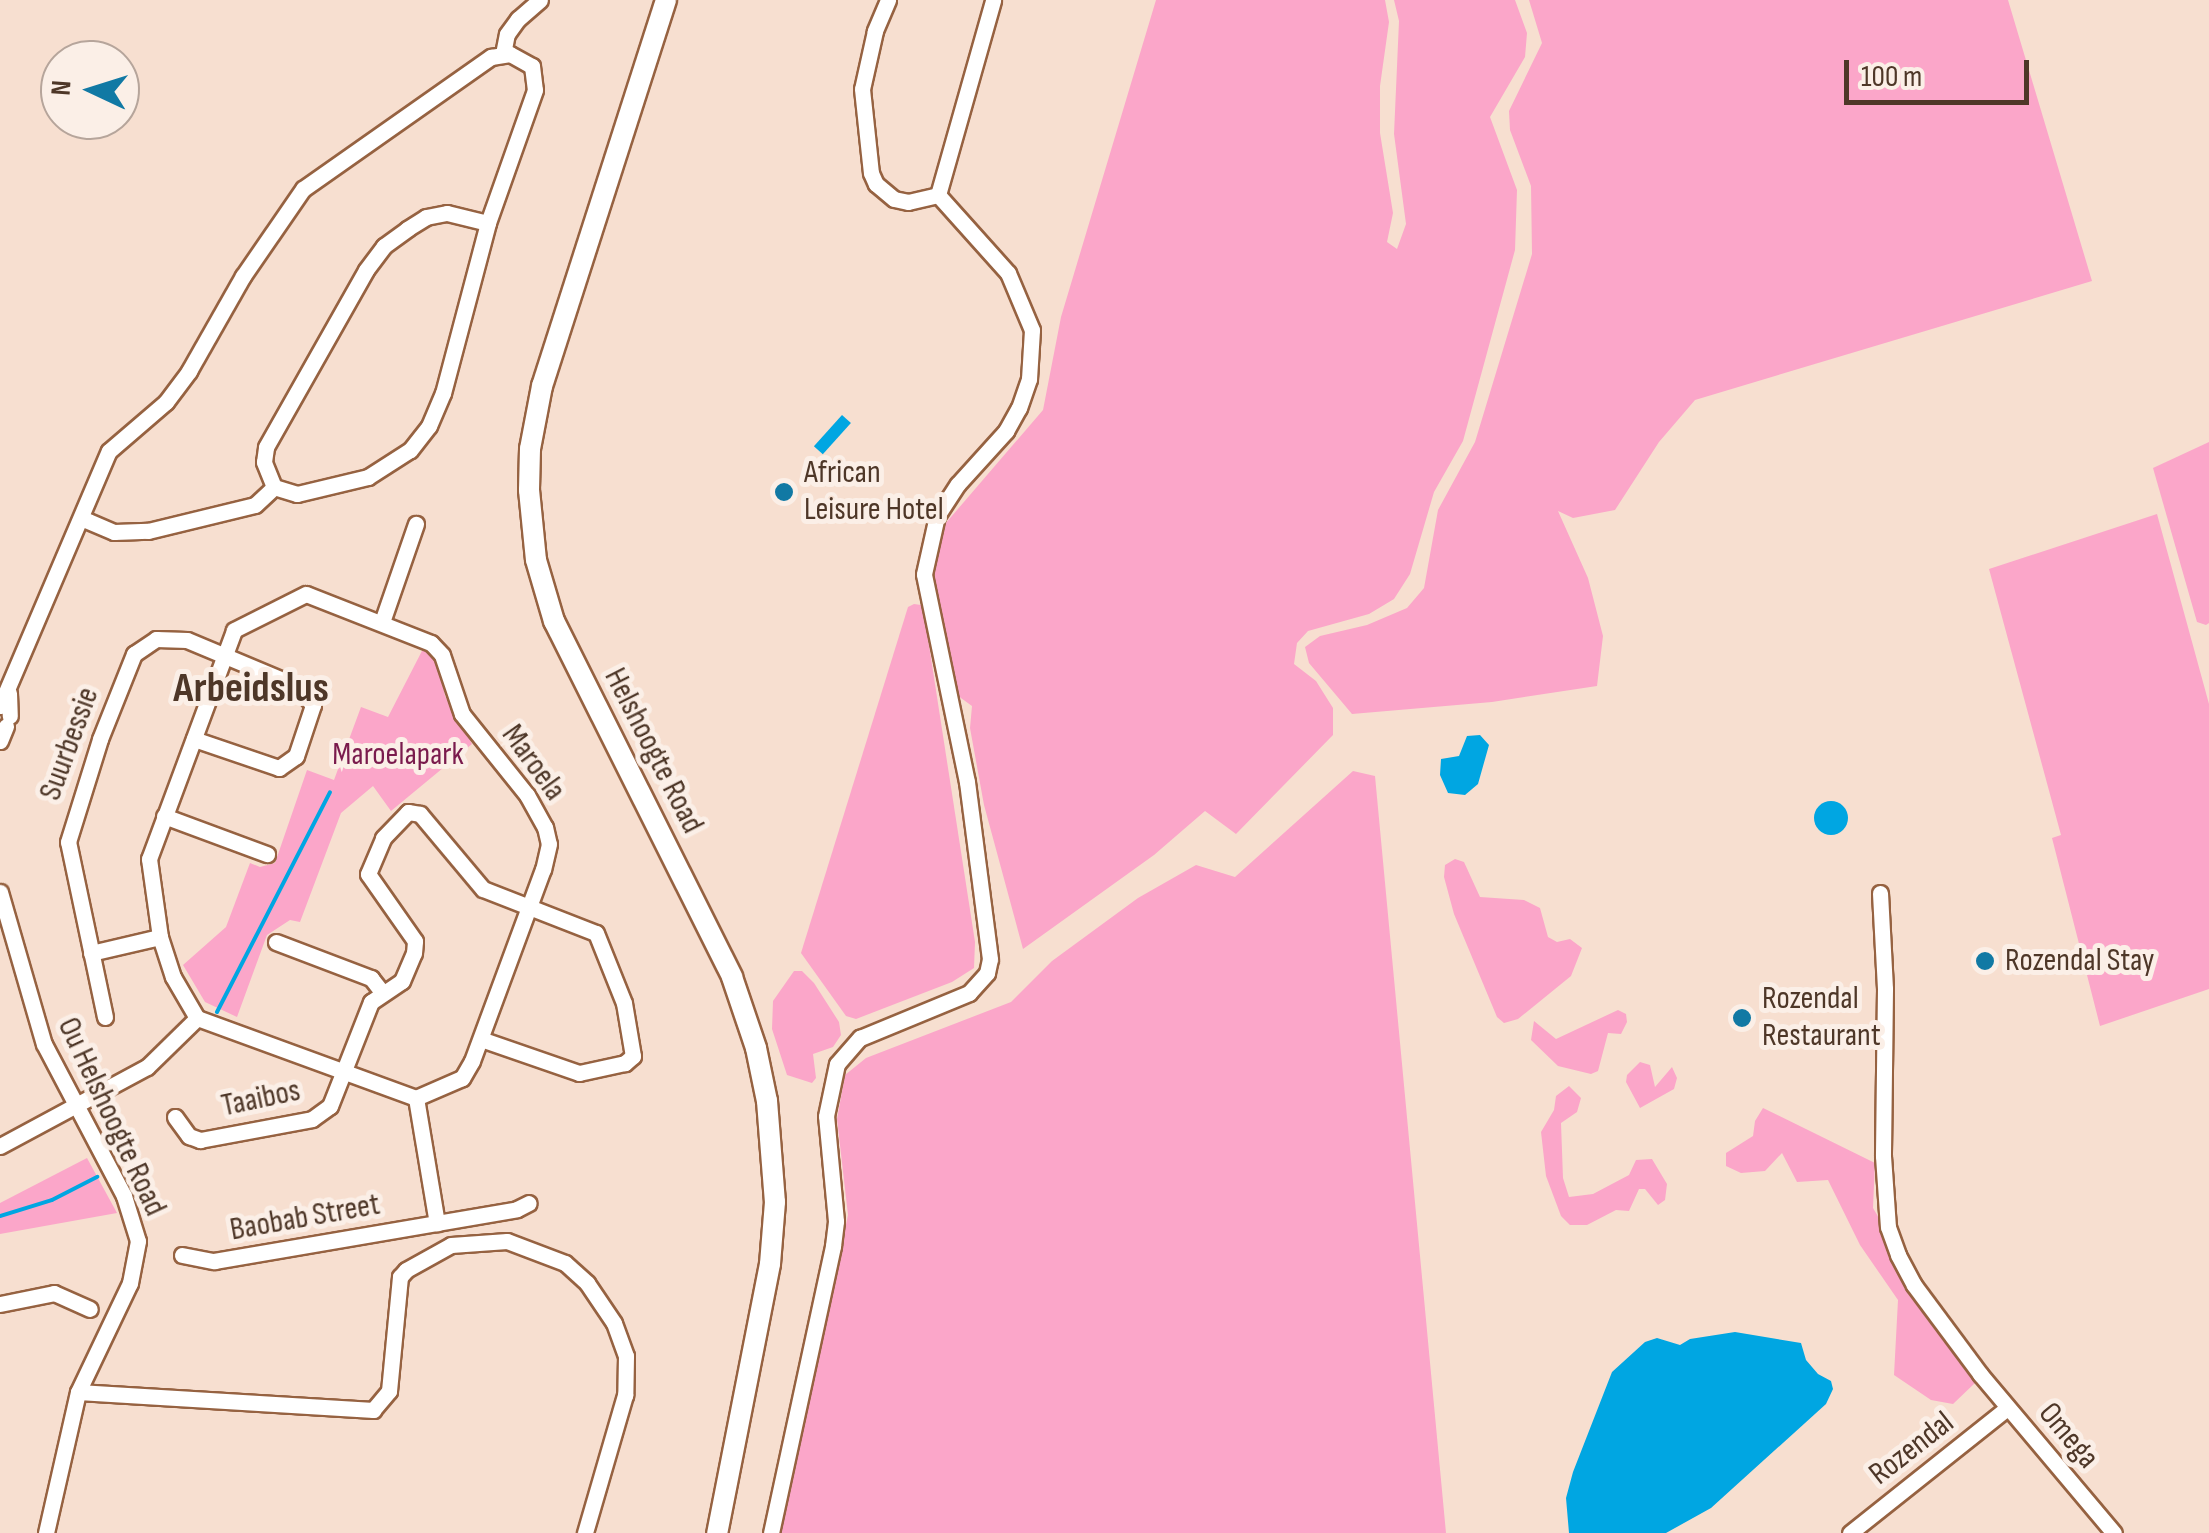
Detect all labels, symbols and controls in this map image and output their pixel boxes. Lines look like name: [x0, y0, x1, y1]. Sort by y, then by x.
north arrow: [40, 40, 140, 140]
scale bar: [1849, 40, 2034, 102]
text: 100 m: [1861, 59, 1922, 95]
text: N: [45, 79, 79, 97]
place label: African Leisure Hotel: [804, 455, 944, 530]
marker: African Leisure Hotel: [773, 481, 795, 503]
street label: Helshoogte Road: [595, 662, 711, 840]
district label: Arbeidslus: [173, 664, 329, 714]
street label: Suurbessie: [32, 682, 108, 806]
street label: Maroela: [493, 718, 573, 808]
park label: Maroelapark: [332, 736, 464, 774]
place label: Rozendal Stay: [2005, 942, 2154, 980]
marker: Rozendal Stay: [1974, 950, 1996, 972]
place label: Rozendal Restaurant: [1762, 981, 1881, 1056]
marker: Rozendal Restaurant: [1731, 1007, 1753, 1029]
street label: Ou Helshoogte Road: [48, 1012, 174, 1222]
street label: Taaibos: [218, 1072, 304, 1126]
street label: Baobab Street: [227, 1186, 383, 1250]
street label: Omega: [2030, 1395, 2106, 1477]
street label: Rozendal: [1862, 1404, 1962, 1494]

